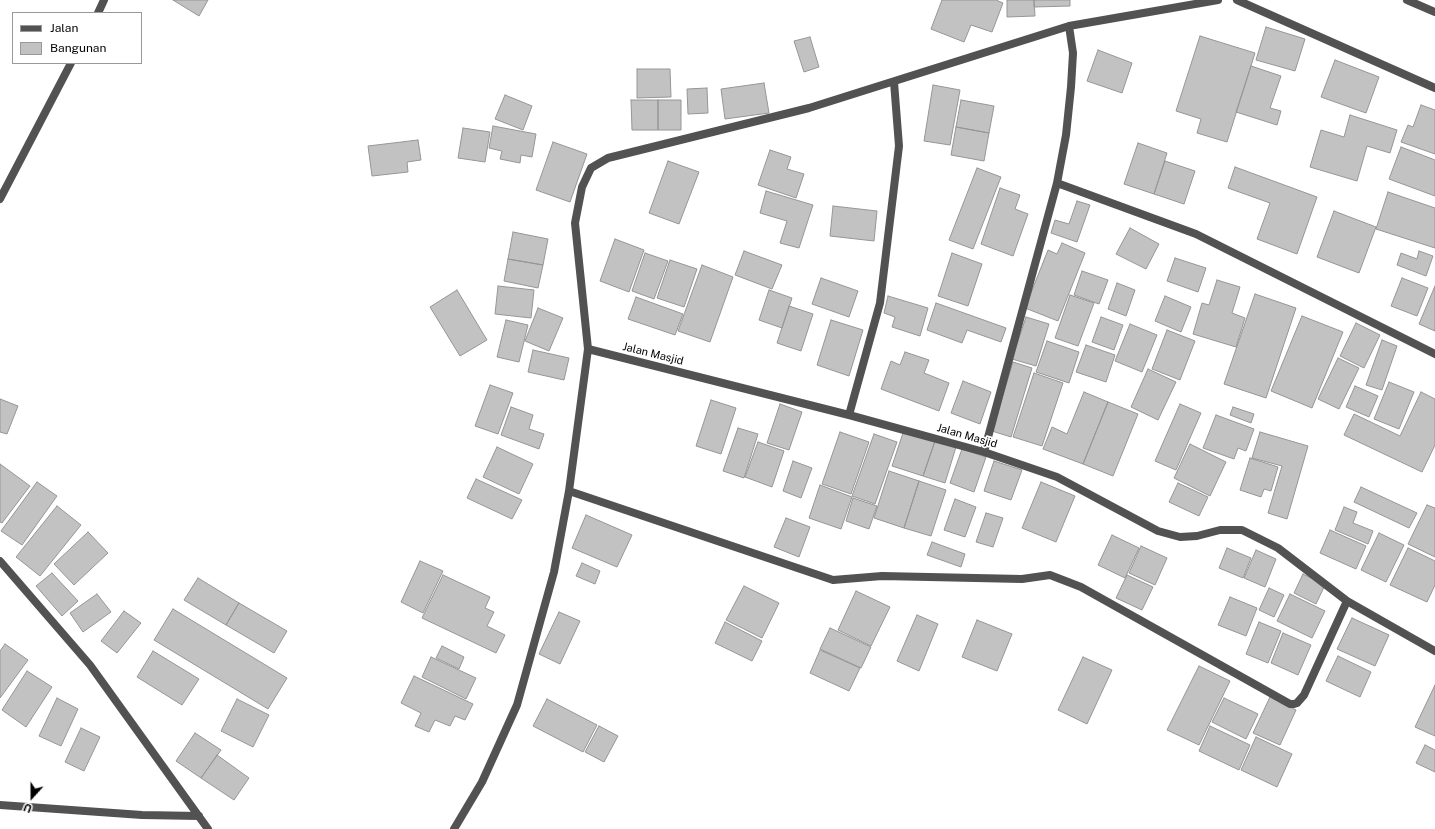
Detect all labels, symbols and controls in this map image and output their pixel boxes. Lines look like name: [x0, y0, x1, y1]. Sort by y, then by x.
legend: [12, 12, 142, 64]
text: Jalan: [50, 21, 78, 35]
text: Bangunan: [50, 41, 106, 55]
street label: Jalan Masjid: [621, 340, 685, 368]
street label: Jalan Masjid: [935, 421, 999, 451]
north arrow: [12, 777, 52, 817]
text: U: [22, 801, 34, 815]

